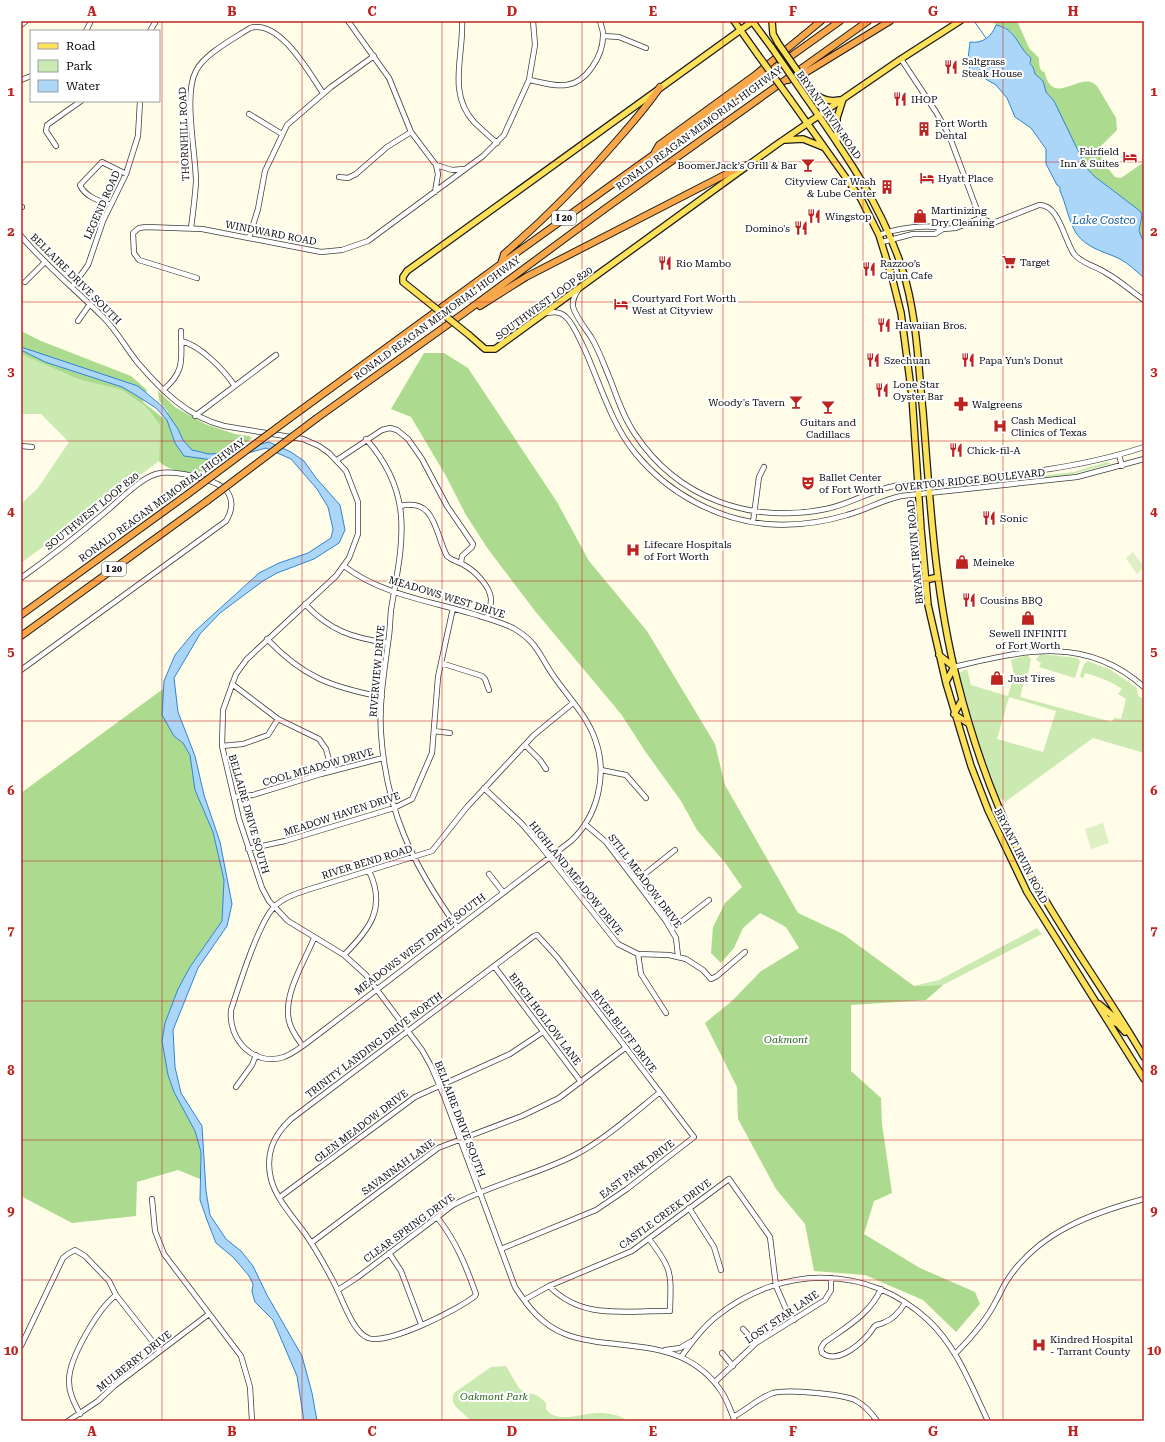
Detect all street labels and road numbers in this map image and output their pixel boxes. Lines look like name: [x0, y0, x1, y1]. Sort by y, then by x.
street label: RONALD REAGAN MEMORIAL HIGHWAY: [614, 64, 784, 192]
street label: BRYANT IRVIN ROAD: [794, 69, 864, 161]
street label: THORNHILL ROAD: [177, 86, 191, 181]
street label: LEGEND ROAD: [82, 169, 122, 241]
road number: I 20: [552, 211, 576, 225]
street label: WINDWARD ROAD: [224, 219, 318, 247]
street label: BELLAIRE DRIVE SOUTH: [28, 231, 124, 327]
street label: RONALD REAGAN MEMORIAL HIGHWAY: [352, 254, 522, 382]
street label: SOUTHWEST LOOP 820: [493, 264, 595, 342]
street label: RONALD REAGAN MEMORIAL HIGHWAY: [77, 436, 247, 564]
street label: OVERTON RIDGE BOULEVARD: [894, 467, 1046, 493]
street label: SOUTHWEST LOOP 820: [43, 470, 141, 552]
street label: BRYANT IRVIN ROAD: [905, 499, 925, 605]
road number: I 20: [102, 562, 126, 576]
street label: MEADOWS WEST DRIVE: [387, 574, 507, 620]
street label: RIVERVIEW DRIVE: [367, 624, 387, 718]
street label: COOL MEADOW DRIVE: [261, 746, 375, 788]
street label: BELLAIRE DRIVE SOUTH: [227, 753, 271, 875]
street label: MEADOW HAVEN DRIVE: [282, 790, 402, 838]
street label: BRYANT IRVIN ROAD: [992, 807, 1050, 905]
street label: HIGHLAND MEADOW DRIVE: [527, 819, 625, 937]
street label: STILL MEADOW DRIVE: [606, 832, 684, 930]
street label: RIVER BEND ROAD: [320, 843, 414, 881]
street label: MEADOWS WEST DRIVE SOUTH: [352, 891, 488, 997]
street label: BIRCH HOLLOW LANE: [507, 971, 583, 1067]
street label: RIVER BLUFF DRIVE: [589, 987, 659, 1075]
street label: TRINITY LANDING DRIVE NORTH: [303, 990, 445, 1100]
street label: BELLAIRE DRIVE SOUTH: [433, 1059, 487, 1179]
street label: GLEN MEADOW DRIVE: [312, 1087, 410, 1165]
street label: SAVANNAH LANE: [359, 1137, 437, 1197]
street label: EAST PARK DRIVE: [598, 1137, 676, 1201]
street label: CASTLE CREEK DRIVE: [617, 1177, 713, 1251]
street label: CLEAR SPRING DRIVE: [361, 1191, 457, 1265]
street label: LOST STAR LANE: [743, 1288, 821, 1346]
street label: MULBERRY DRIVE: [95, 1328, 173, 1394]

